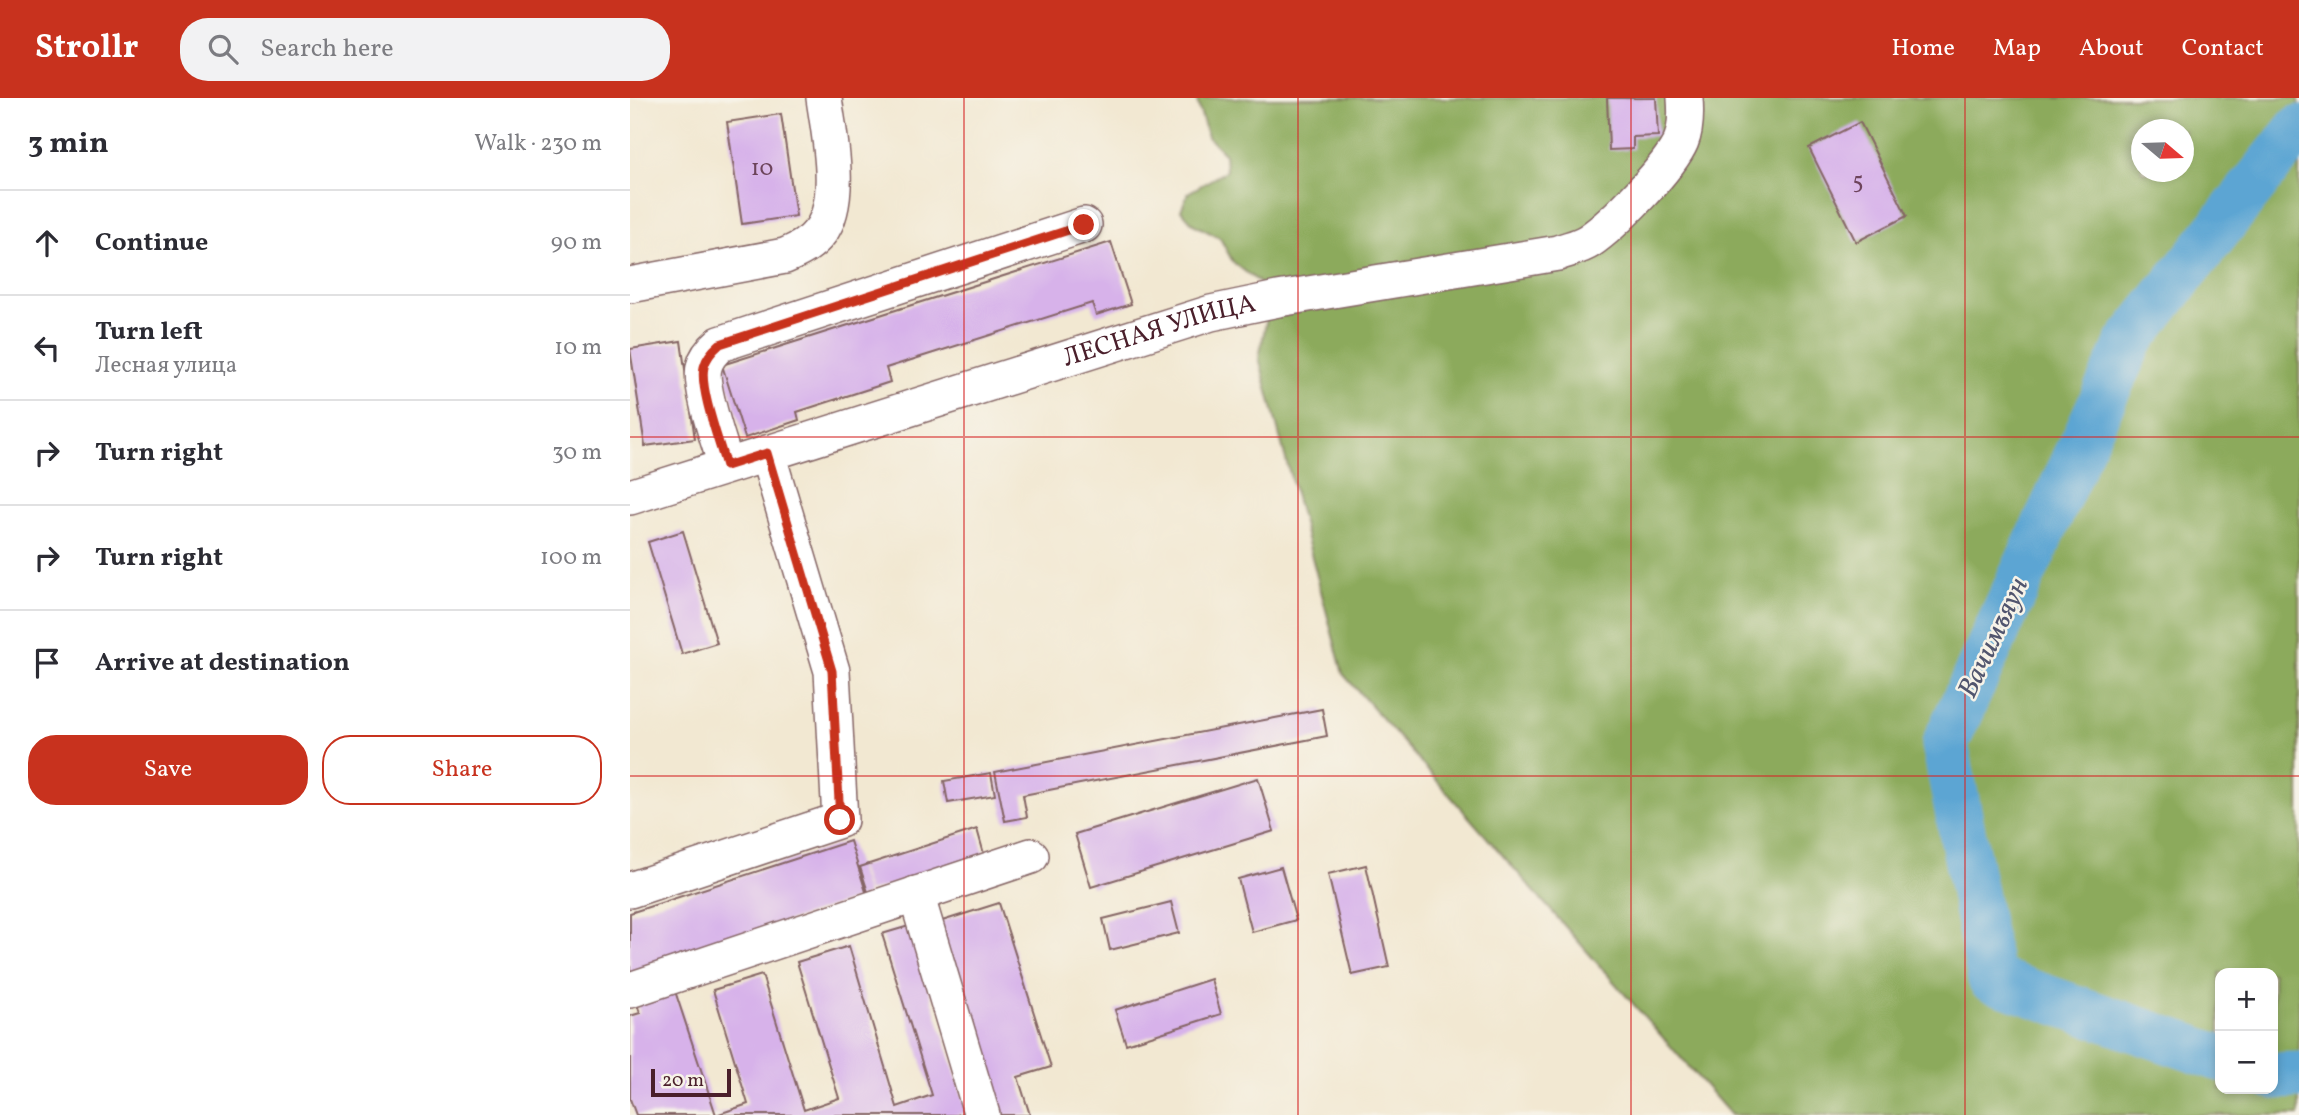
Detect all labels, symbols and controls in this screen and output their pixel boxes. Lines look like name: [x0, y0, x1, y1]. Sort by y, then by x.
search box: [180, 18, 670, 81]
text: Strollr: [35, 26, 138, 72]
icon: search: [204, 30, 242, 68]
text: Search here: [260, 31, 394, 67]
text: Home: [1891, 32, 1955, 66]
text: Map: [1993, 32, 2041, 66]
text: About: [2079, 32, 2144, 66]
text: Contact: [2182, 32, 2264, 66]
north arrow: [2131, 119, 2194, 182]
text: 3 min: [28, 123, 109, 165]
text: Walk · 230 m: [474, 128, 602, 160]
house number: 10: [751, 153, 773, 185]
house number: 5: [1852, 166, 1864, 198]
route end: [1068, 209, 1099, 240]
icon: ahead: [28, 224, 66, 262]
text: Continue: [95, 225, 208, 261]
text: 90 m: [551, 227, 602, 259]
street label: ЛЕСНАЯ УЛИЦА: [1058, 286, 1259, 377]
text: Turn left: [95, 314, 203, 350]
icon: left: [28, 329, 66, 367]
text: 10 m: [554, 332, 602, 364]
text: Лесная улица: [95, 350, 237, 382]
icon: right: [28, 434, 66, 472]
text: Turn right: [95, 435, 223, 471]
text: 30 m: [552, 437, 602, 469]
icon: right: [28, 539, 66, 577]
text: Turn right: [95, 540, 223, 576]
text: 100 m: [540, 542, 602, 574]
water label: Вачимъяун: [1949, 571, 2039, 705]
icon: arrive: [28, 644, 66, 682]
text: Arrive at destination: [95, 645, 350, 681]
button: Save: [28, 735, 308, 805]
button: Share: [322, 735, 602, 805]
route start: [824, 804, 855, 835]
map controls: [2215, 968, 2278, 1094]
button: +: [2215, 968, 2278, 1031]
button: −: [2215, 1031, 2278, 1094]
scale bar: [651, 1066, 732, 1098]
text: 20 m: [662, 1068, 704, 1094]

